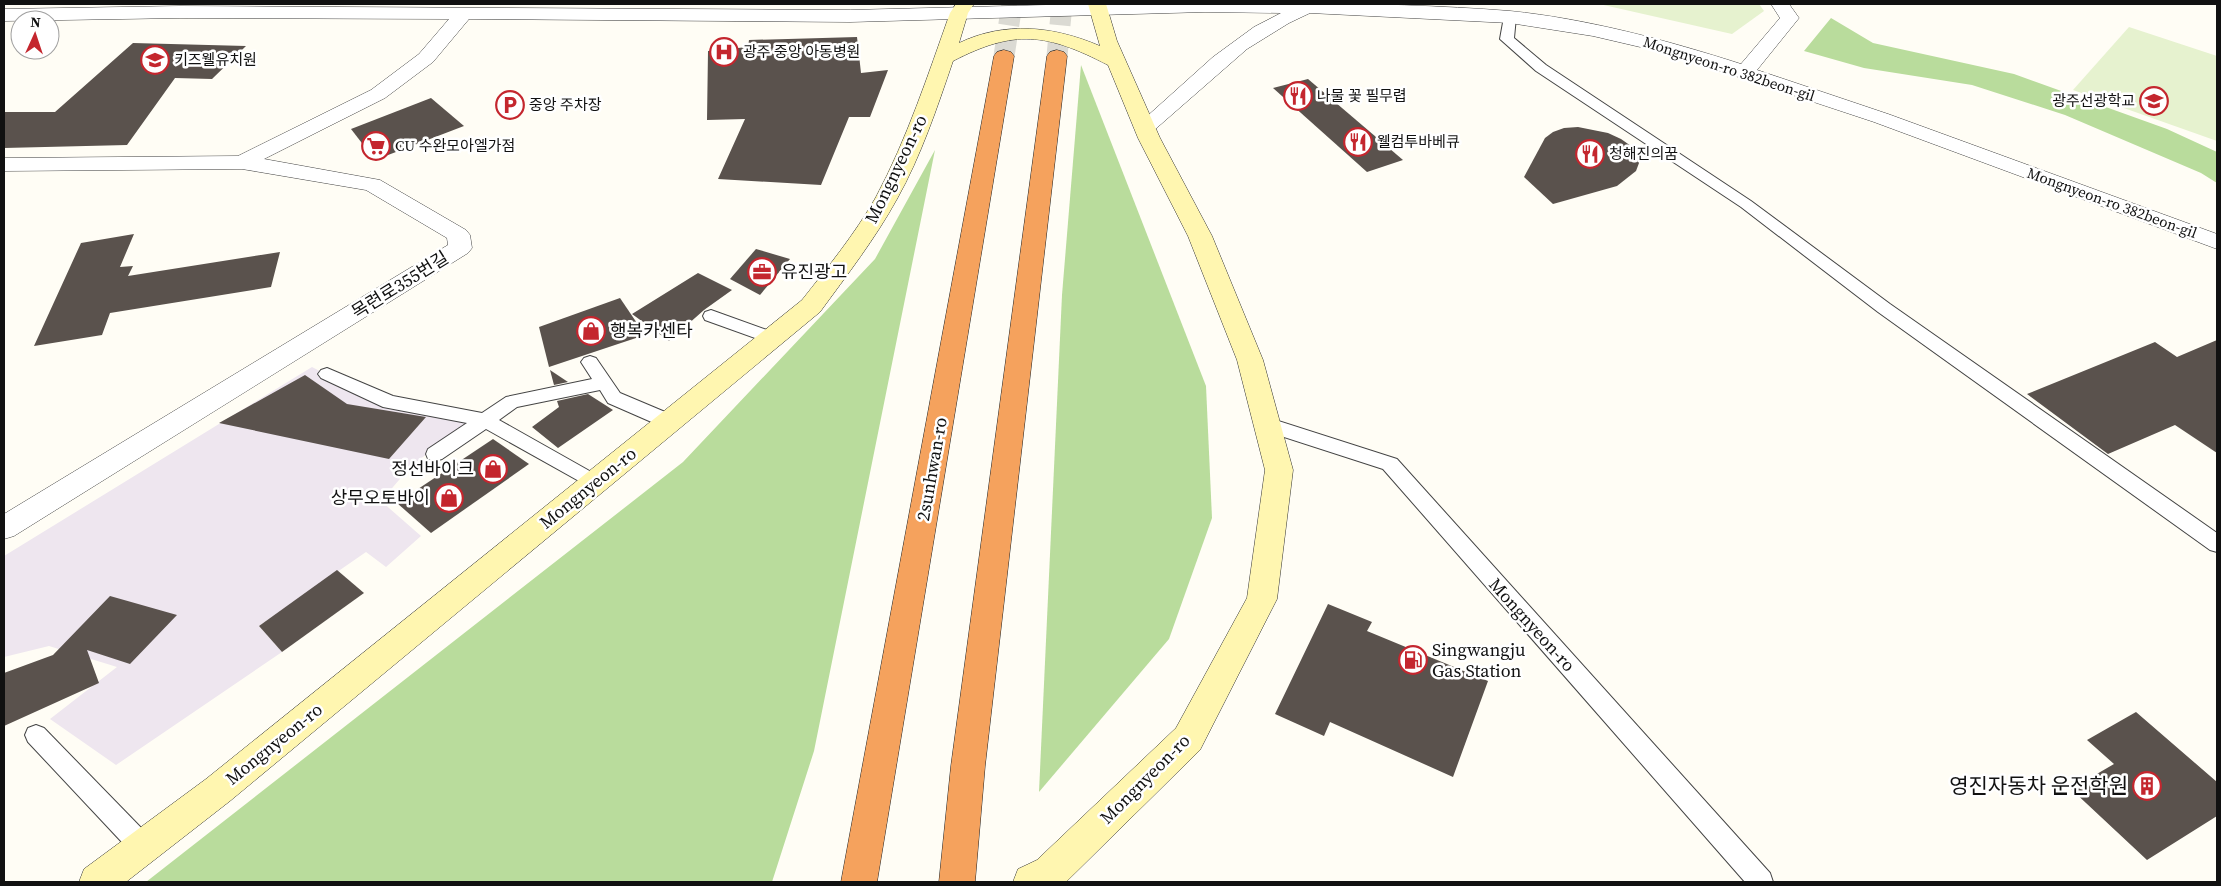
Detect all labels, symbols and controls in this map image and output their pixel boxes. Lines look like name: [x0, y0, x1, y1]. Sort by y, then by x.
north arrow: [10, 10, 60, 60]
text: N: [30, 12, 41, 32]
street label: Mongnyeon-ro 382beon-gil: [1641, 31, 1818, 106]
hospital icon: 광주 중앙 아동병원: [709, 37, 739, 67]
place label: 광주 중앙 아동병원: [743, 41, 860, 62]
school or university icon: 키즈웰유치원: [140, 45, 170, 75]
place label: 키즈웰유치원: [174, 49, 257, 70]
restaurant icon: 나물 꽃 필무렵: [1283, 81, 1313, 111]
place label: 나물 꽃 필무렵: [1317, 85, 1407, 106]
school or university icon: 광주선광학교: [2139, 86, 2169, 116]
parking icon: 중앙 주차장: [495, 90, 525, 120]
place label: 광주선광학교: [2052, 90, 2135, 111]
place label: 중앙 주차장: [529, 94, 602, 115]
street label: Mongnyeon-ro: [858, 110, 933, 227]
restaurant icon: 웰컴투바베큐: [1343, 127, 1373, 157]
supermarket icon: CU 수완모아엘가점: [361, 131, 391, 161]
place label: 웰컴투바베큐: [1377, 131, 1460, 152]
place label: CU 수완모아엘가점: [395, 135, 515, 156]
restaurant icon: 청해진의꿈: [1575, 139, 1605, 169]
place label: 청해진의꿈: [1609, 143, 1678, 164]
street label: Mongnyeon-ro 382beon-gil: [2024, 162, 2201, 243]
street label: 목련로355번길: [347, 245, 453, 324]
office icon: 유진광고: [747, 257, 777, 287]
place label: 유진광고: [781, 259, 847, 284]
shop icon: 행복카센타: [576, 316, 606, 346]
place label: 행복카센타: [610, 318, 693, 343]
street label: 2sunhwan-ro: [910, 415, 953, 523]
street label: Mongnyeon-ro: [534, 441, 642, 534]
shop icon: 정선바이크: [478, 454, 508, 484]
place label: 정선바이크: [391, 456, 474, 481]
shop icon: 상무오토바이: [434, 483, 464, 513]
place label: 상무오토바이: [331, 485, 430, 510]
street label: Mongnyeon-ro: [1484, 572, 1581, 677]
place label: Singwangju Gas Station: [1432, 637, 1526, 683]
fuel station icon: Singwangju Gas Station: [1398, 645, 1428, 675]
street label: Mongnyeon-ro: [220, 697, 328, 790]
street label: Mongnyeon-ro: [1094, 728, 1195, 829]
place label: 영진자동차 운전학원: [1949, 771, 2128, 800]
building icon: 영진자동차 운전학원: [2132, 771, 2162, 801]

